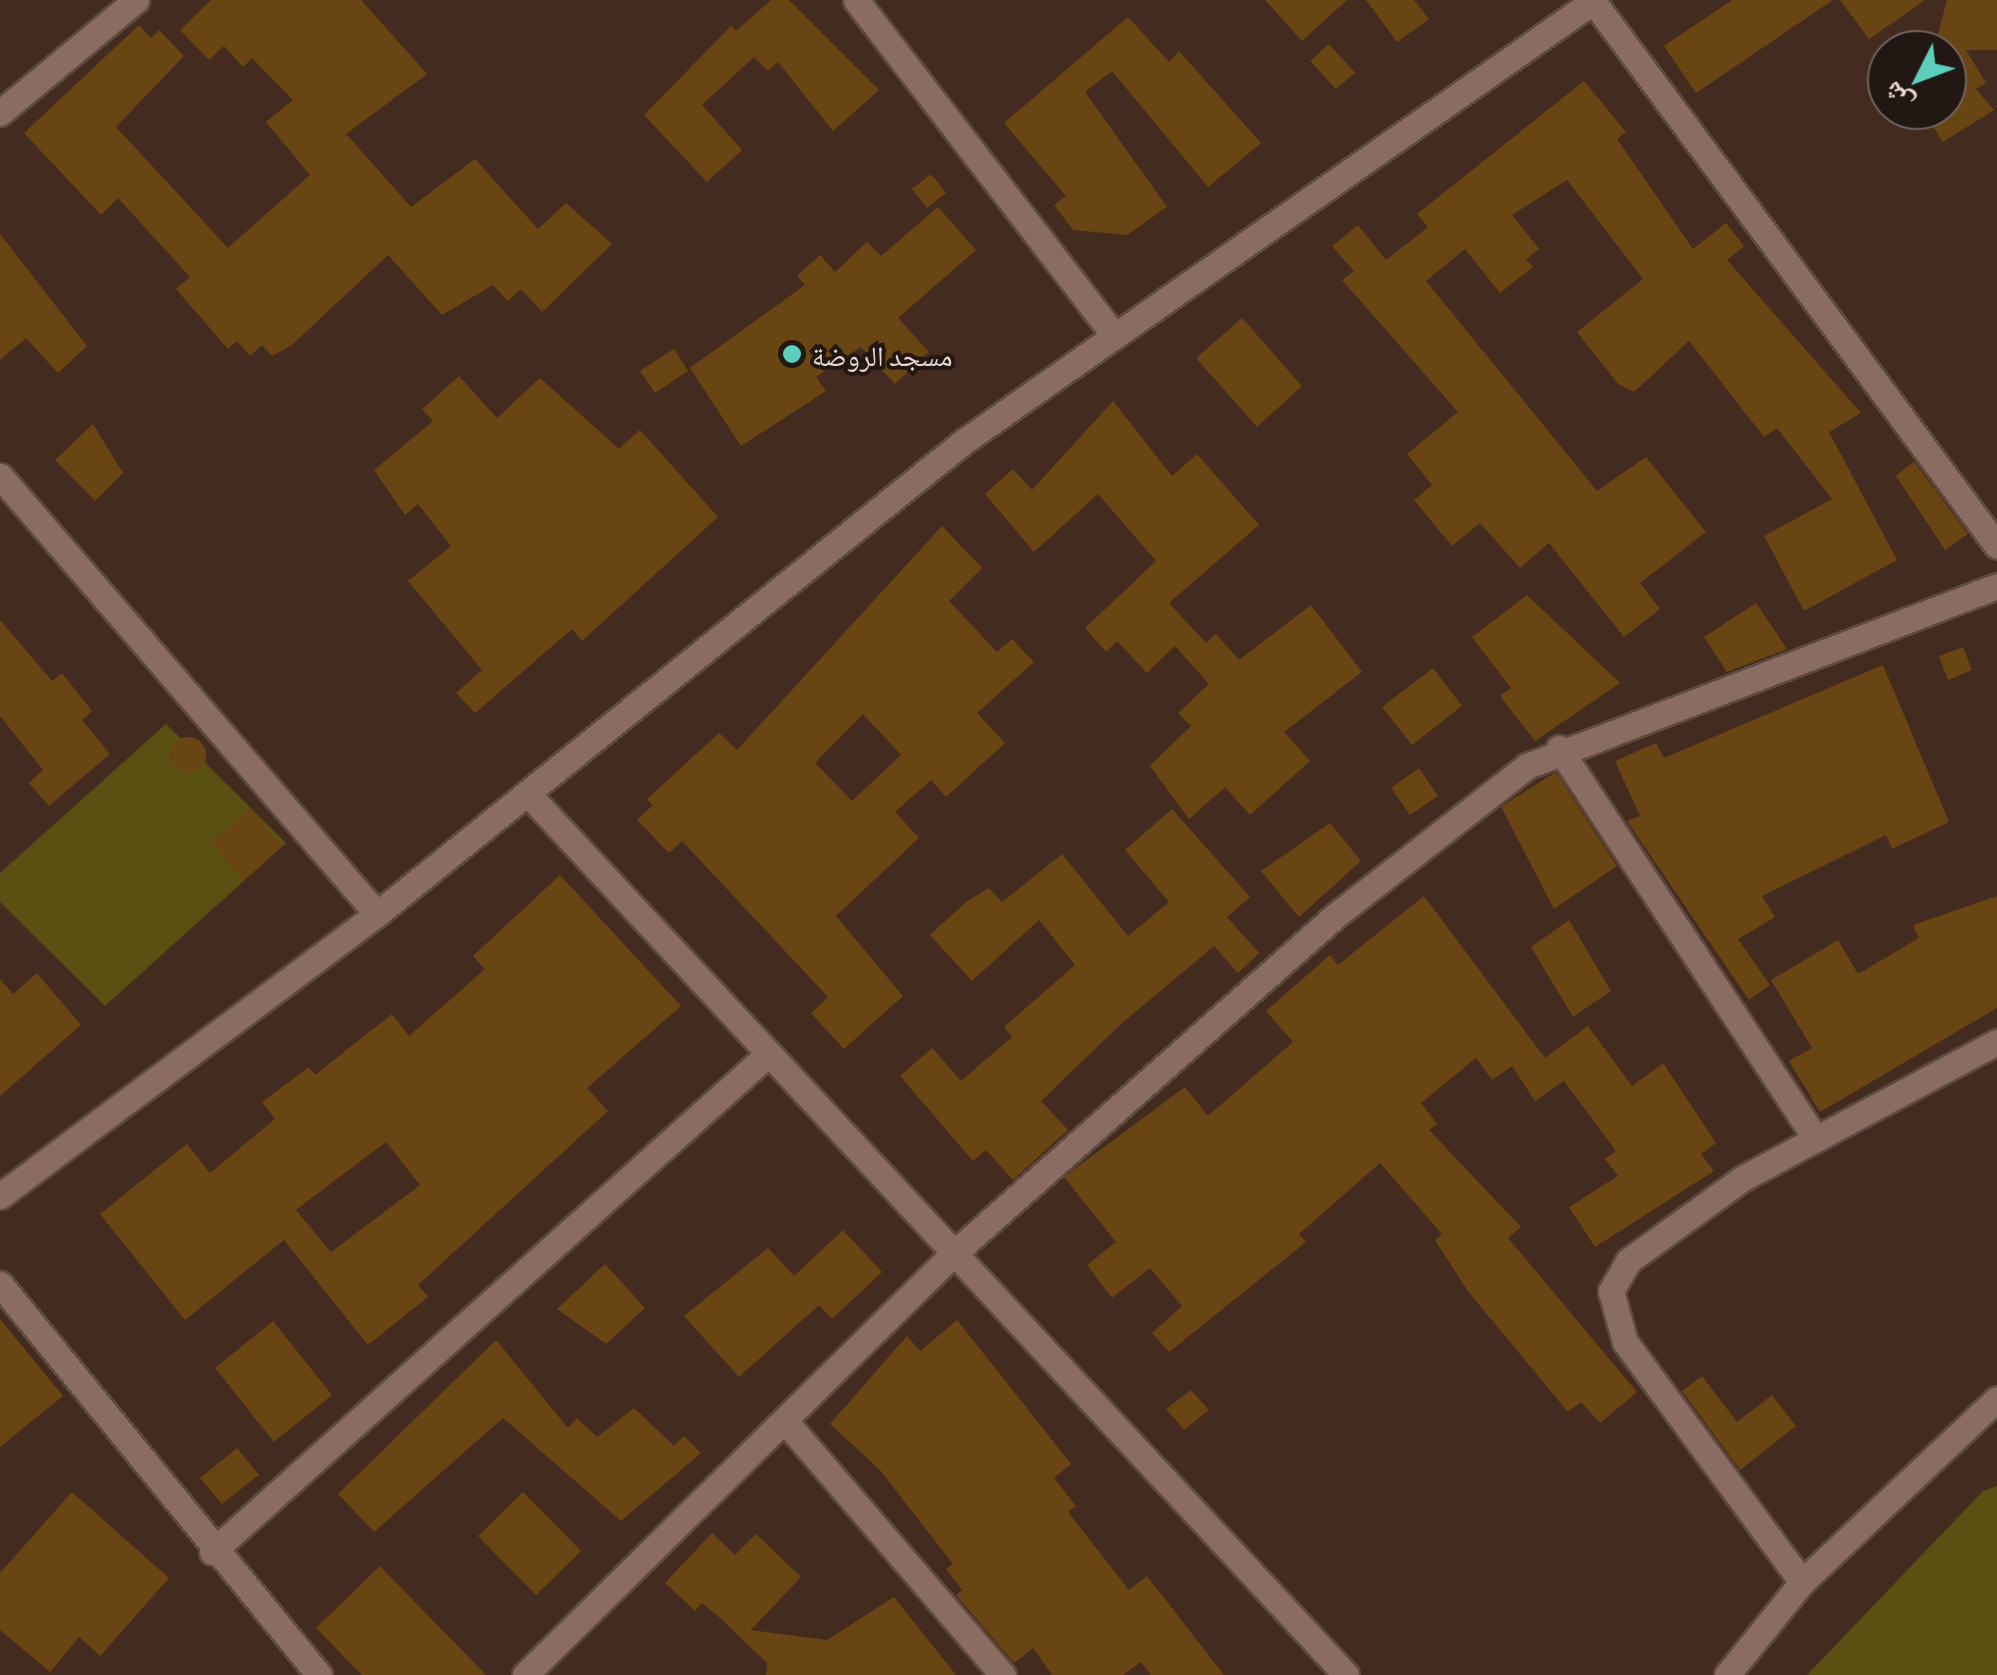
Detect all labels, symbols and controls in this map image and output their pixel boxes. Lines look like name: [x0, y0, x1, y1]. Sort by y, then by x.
north arrow: [1867, 30, 1967, 130]
text: ش: [1871, 74, 1922, 124]
place label: مسجد الروضة: [812, 337, 953, 371]
marker: مسجد الروضة: [781, 343, 803, 365]

